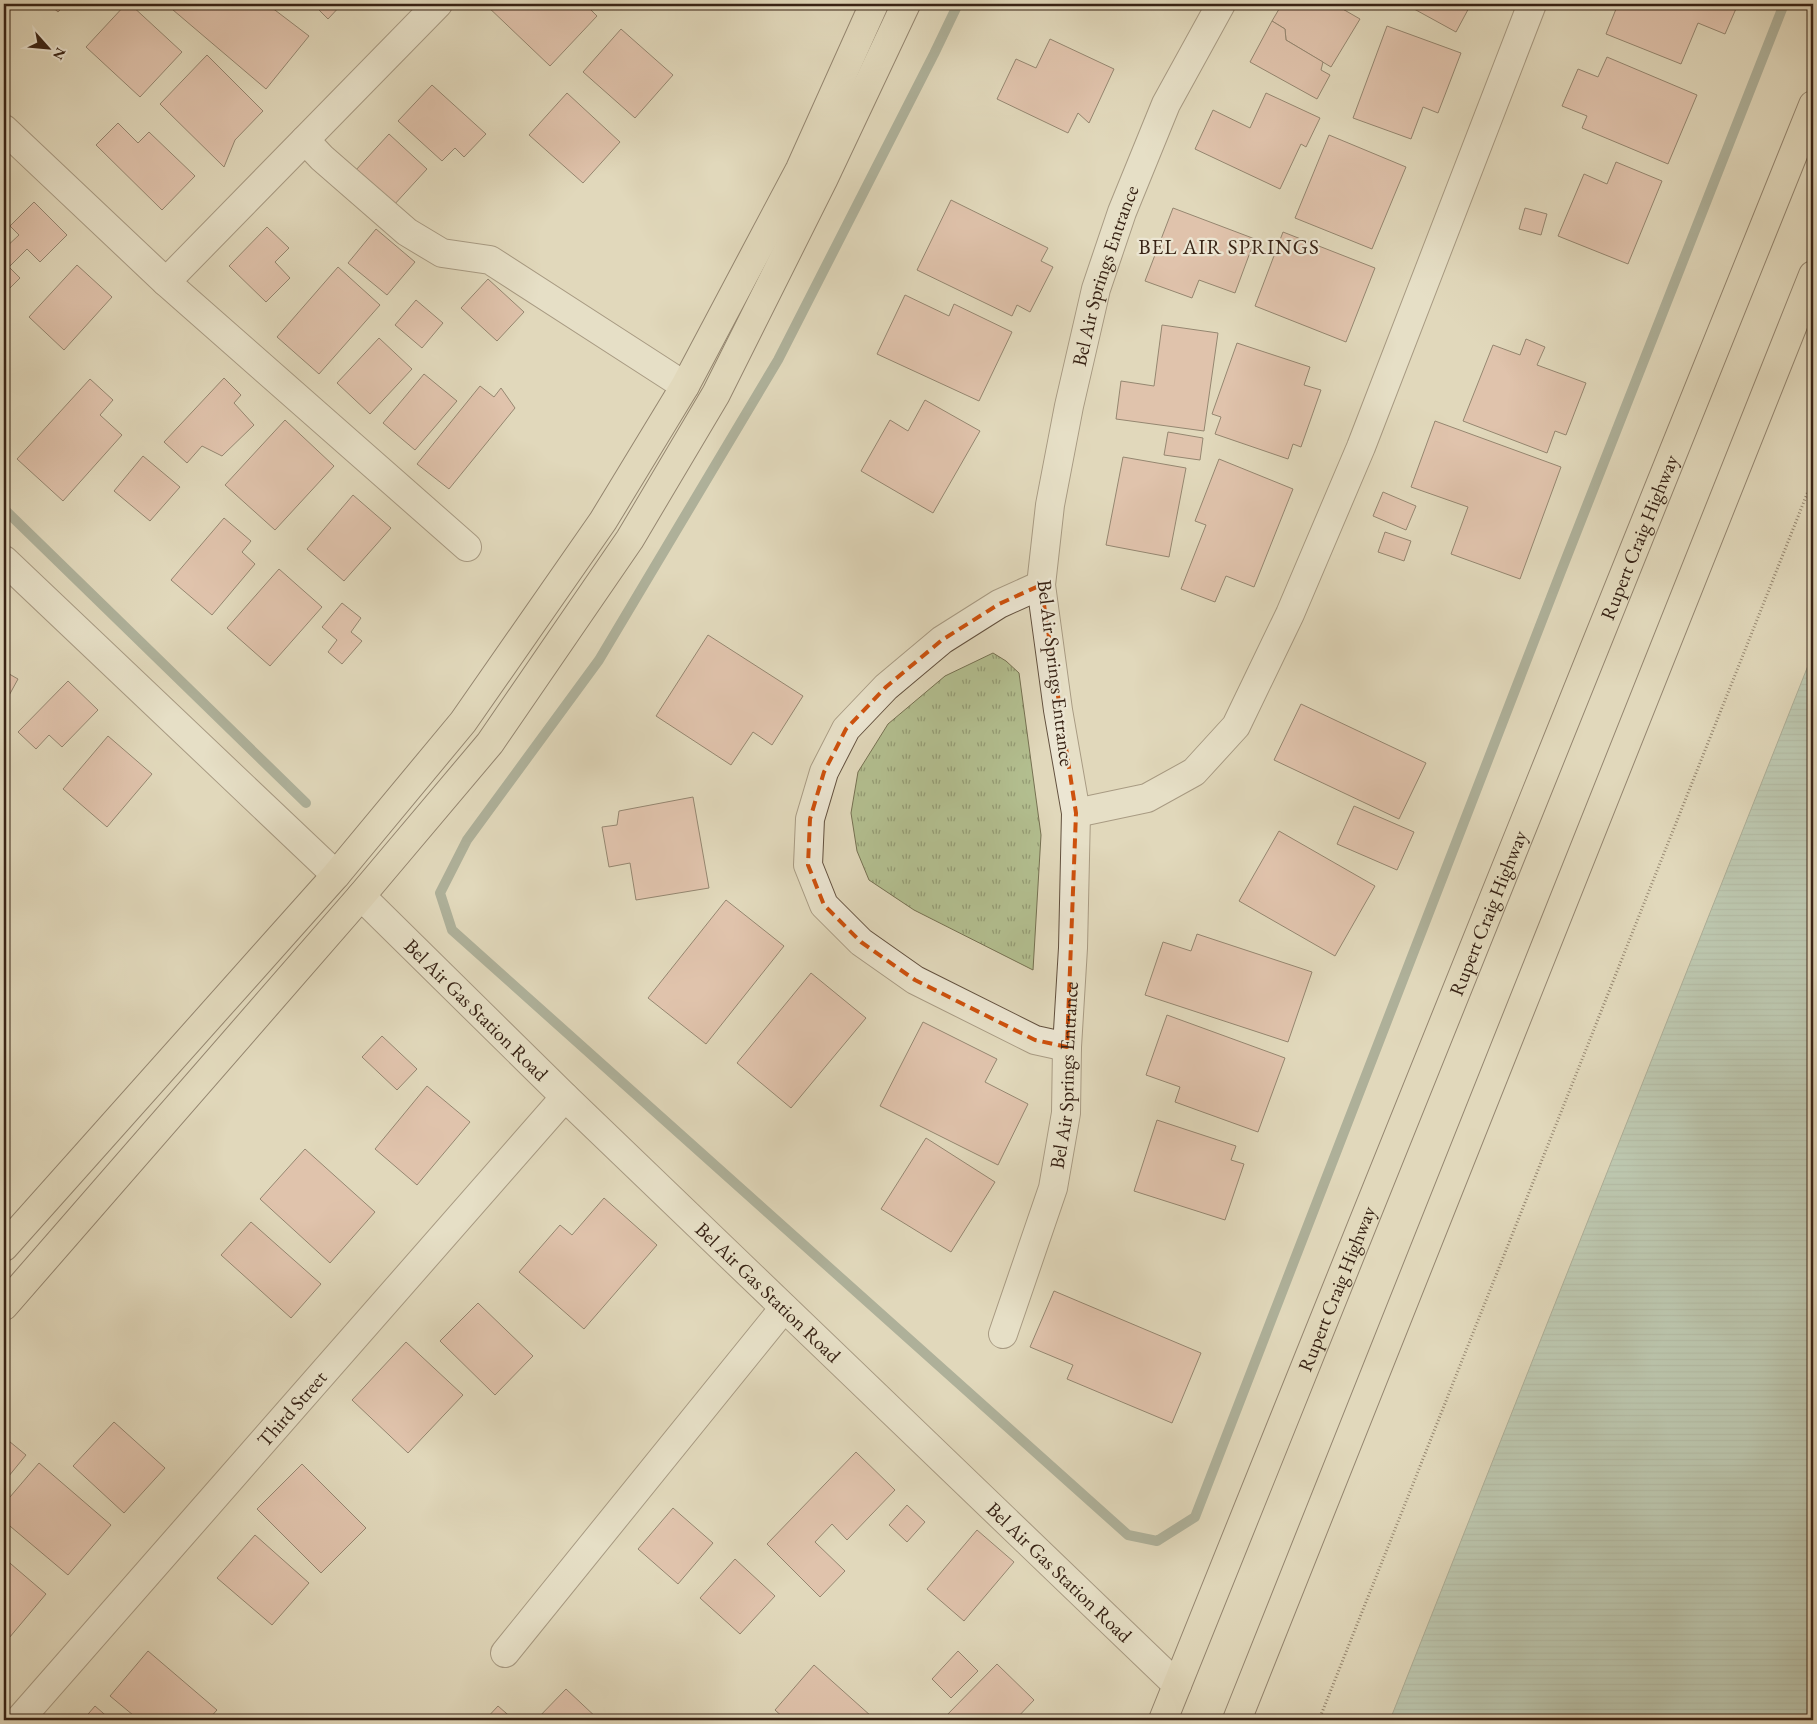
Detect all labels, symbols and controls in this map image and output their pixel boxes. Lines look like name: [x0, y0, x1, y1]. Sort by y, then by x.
north arrow: [22, 22, 72, 72]
text: N: [49, 45, 70, 64]
street label: Bel Air Springs Entrance: [1066, 181, 1145, 369]
district label: BEL AIR SPRINGS: [1138, 233, 1320, 260]
street label: Rupert Craig Highway: [1594, 450, 1684, 624]
street label: Bel Air Springs Entrance: [1032, 578, 1080, 768]
street label: Rupert Craig Highway: [1443, 826, 1533, 999]
street label: Bel Air Gas Station Road: [399, 933, 555, 1087]
street label: Bel Air Springs Entrance: [1044, 981, 1084, 1171]
street label: Rupert Craig Highway: [1292, 1202, 1382, 1375]
street label: Bel Air Gas Station Road: [690, 1216, 847, 1369]
street label: Third Street: [251, 1364, 333, 1452]
street label: Bel Air Gas Station Road: [981, 1496, 1138, 1648]

